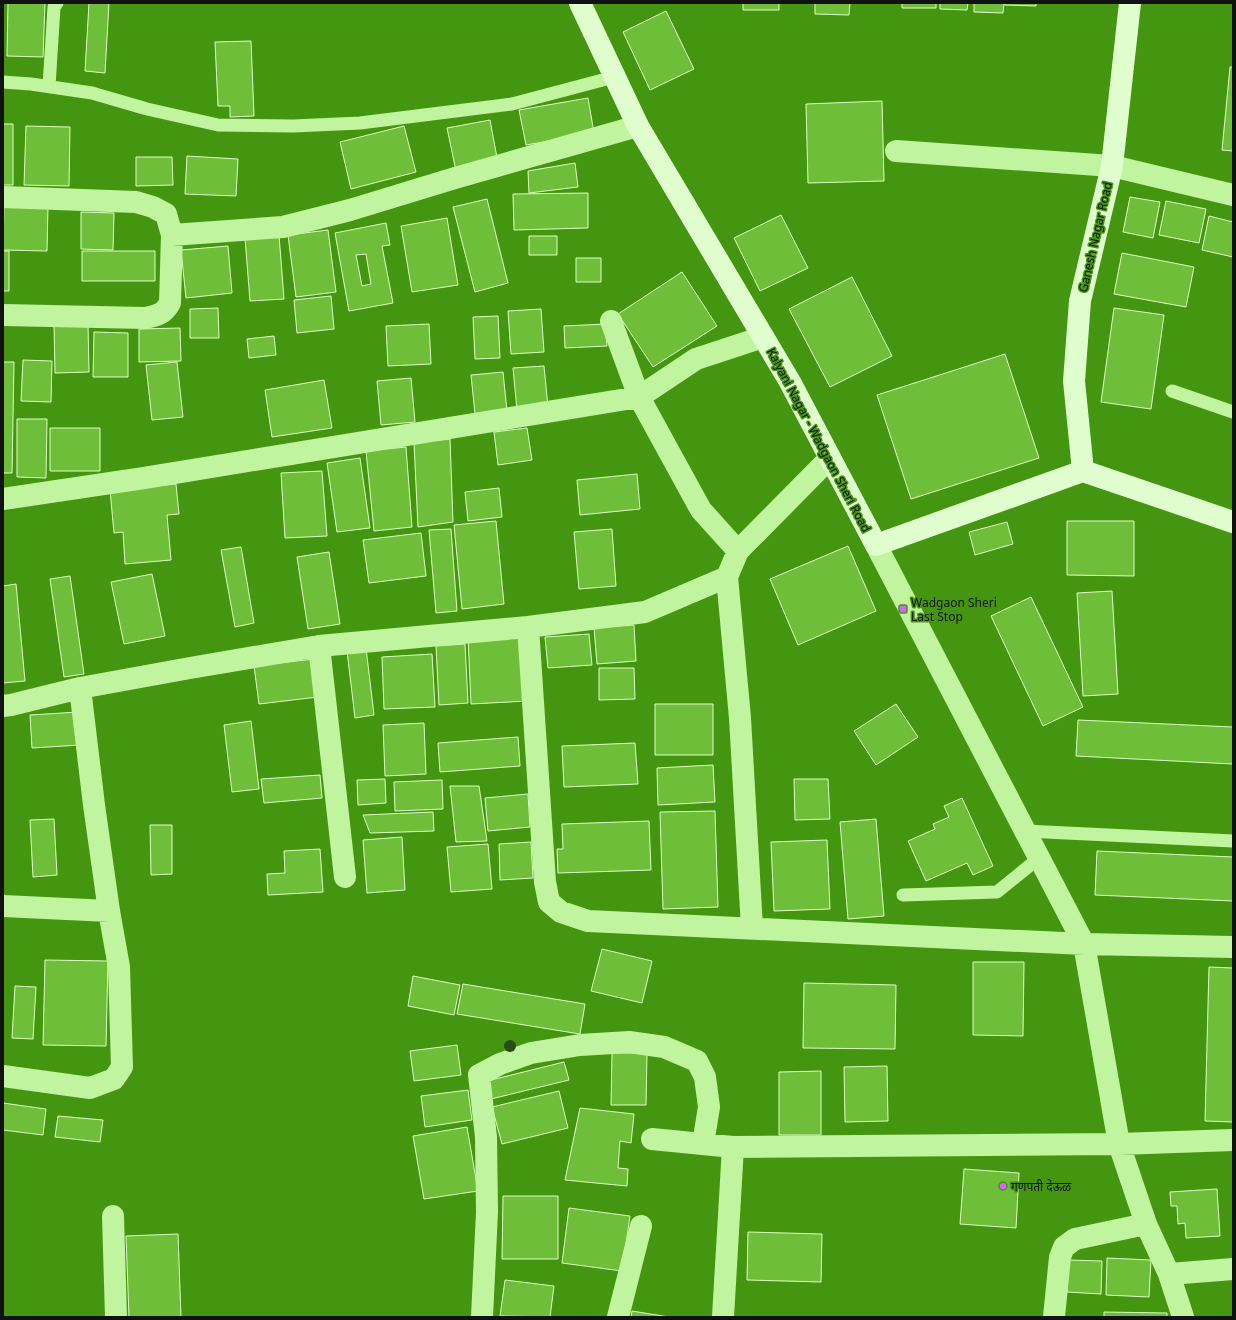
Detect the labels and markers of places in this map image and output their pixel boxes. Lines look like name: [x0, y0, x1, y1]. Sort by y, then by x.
place label: Wadgaon Sheri Last Stop: [911, 594, 997, 625]
marker: Wadgaon Sheri Last Stop: [898, 604, 908, 614]
place label: गणपती देऊळ: [1011, 1178, 1072, 1195]
marker: गणपती देऊळ: [998, 1181, 1008, 1191]

